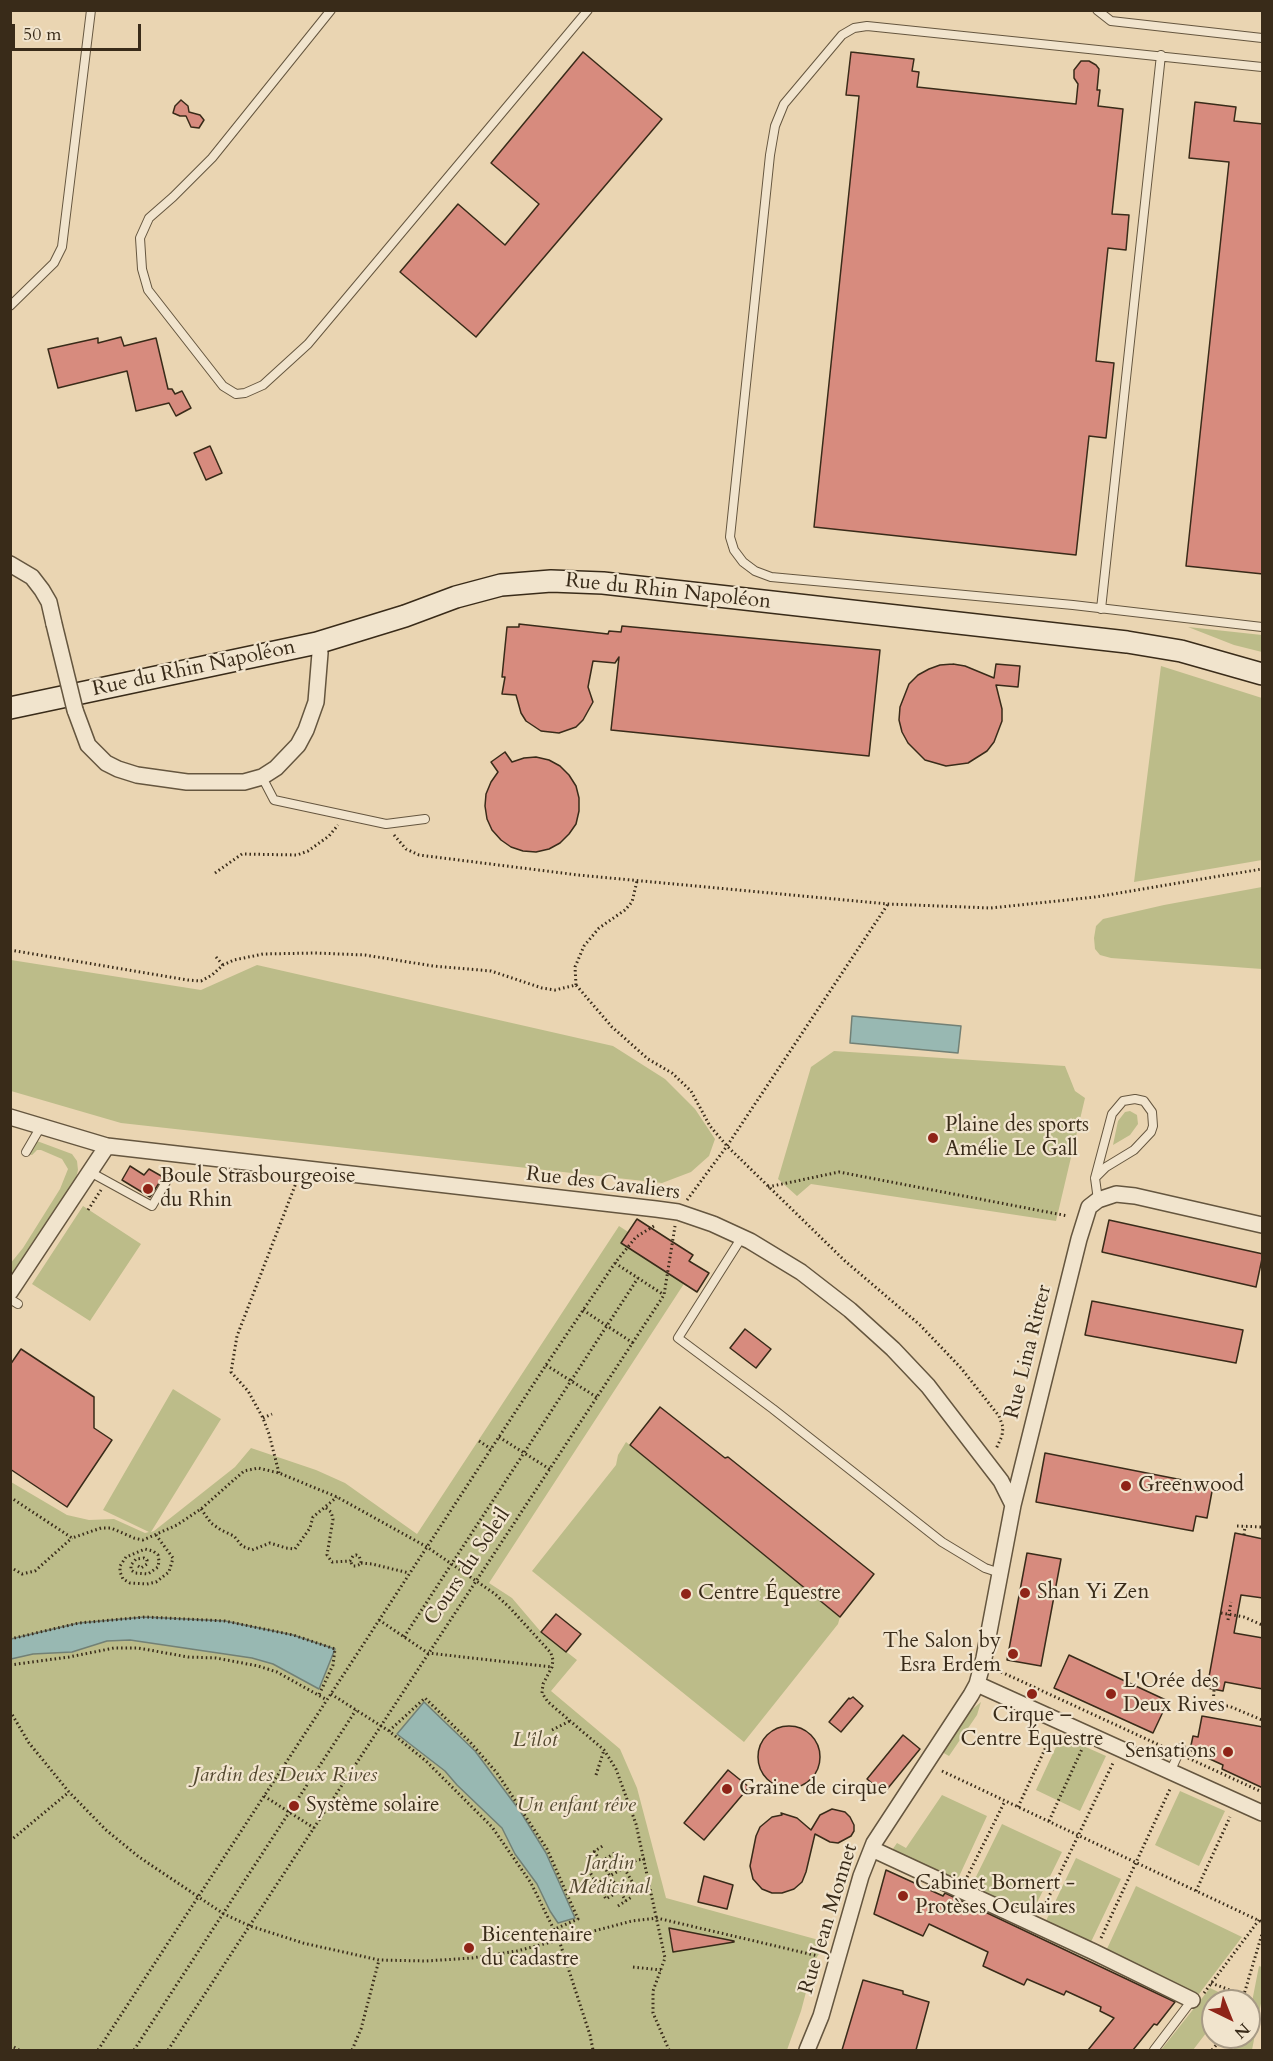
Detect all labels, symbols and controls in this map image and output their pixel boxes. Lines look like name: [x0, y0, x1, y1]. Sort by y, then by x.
scale bar: [15, 12, 144, 50]
text: 50 m: [23, 22, 62, 47]
street label: Rue du Rhin Napoléon: [564, 569, 772, 615]
street label: Rue du Rhin Napoléon: [90, 635, 298, 703]
place label: Plaine des sports Amélie Le Gall: [945, 1113, 1089, 1163]
marker: Plaine des sports Amélie Le Gall: [926, 1131, 940, 1145]
street label: Rue des Cavaliers: [525, 1162, 681, 1206]
place label: Boule Strasbourgeoise du Rhin: [160, 1164, 356, 1214]
marker: Boule Strasbourgeoise du Rhin: [141, 1182, 155, 1196]
street label: Rue Lina Ritter: [1000, 1282, 1058, 1422]
place label: Greenwood: [1138, 1473, 1244, 1499]
marker: Greenwood: [1119, 1479, 1133, 1493]
street label: Cours du Soleil: [420, 1504, 516, 1630]
place label: Shan Yi Zen: [1037, 1580, 1149, 1606]
place label: Centre Équestre: [698, 1581, 841, 1607]
marker: Shan Yi Zen: [1018, 1586, 1032, 1600]
marker: Centre Équestre: [679, 1587, 693, 1601]
place label: The Salon by Esra Erdem: [883, 1629, 1001, 1679]
marker: The Salon by Esra Erdem: [1006, 1647, 1020, 1661]
place label: L'Orée des Deux Rives: [1123, 1669, 1225, 1719]
marker: Cirque – Centre Équestre: [1025, 1687, 1039, 1701]
marker: L'Orée des Deux Rives: [1104, 1687, 1118, 1701]
place label: Cirque – Centre Équestre: [960, 1703, 1104, 1753]
park label: L'îlot: [513, 1728, 557, 1754]
place label: Sensations: [1125, 1739, 1216, 1765]
marker: Sensations: [1221, 1745, 1235, 1759]
park label: Jardin des Deux Rives: [193, 1763, 377, 1789]
place label: Graine de cirque: [739, 1776, 887, 1802]
marker: Graine de cirque: [720, 1782, 734, 1796]
place label: Système solaire: [306, 1793, 440, 1819]
park label: Un enfant rêve: [516, 1793, 636, 1819]
marker: Système solaire: [287, 1799, 301, 1813]
street label: Rue Jean Monnet: [794, 1841, 864, 1997]
park label: Jardin Médicinal: [568, 1851, 650, 1901]
place label: Cabinet Bornert - Protèses Oculaires: [915, 1871, 1076, 1921]
marker: Cabinet Bornert - Protèses Oculaires: [896, 1889, 910, 1903]
place label: Bicentenaire du cadastre: [481, 1923, 593, 1973]
marker: Bicentenaire du cadastre: [462, 1941, 476, 1955]
north arrow: [1201, 1989, 1261, 2049]
text: N: [1229, 2018, 1254, 2043]

